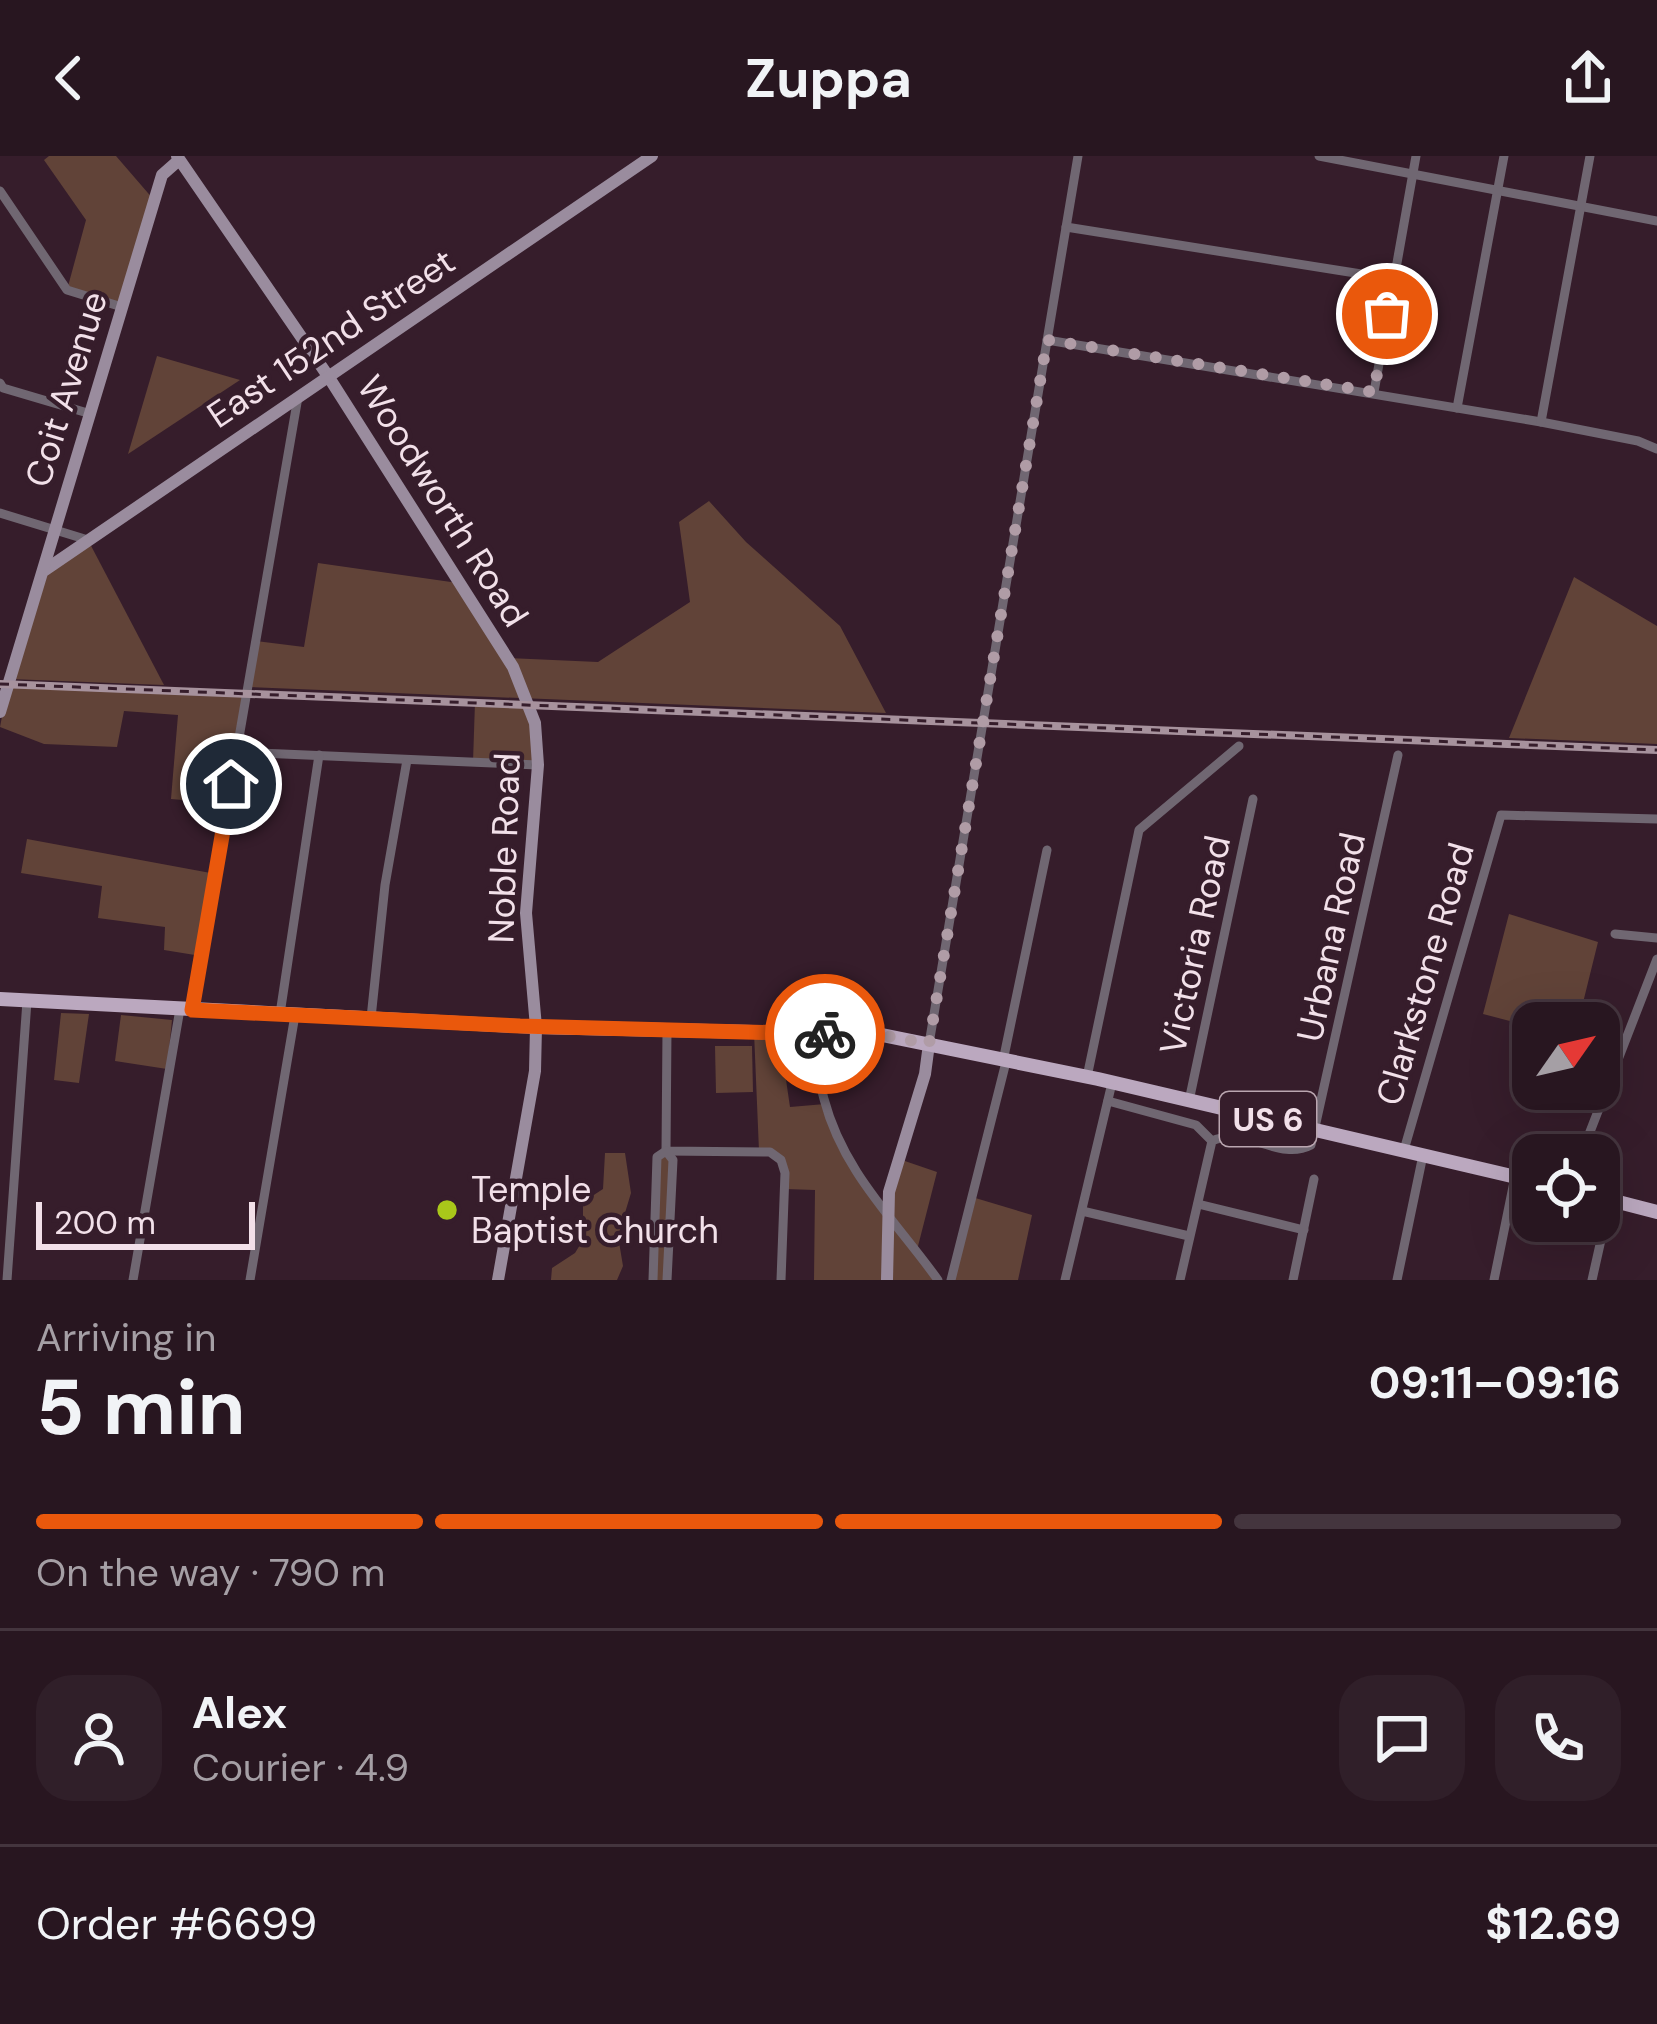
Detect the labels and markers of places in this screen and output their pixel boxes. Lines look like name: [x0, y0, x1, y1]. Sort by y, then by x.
pin: [1336, 263, 1438, 365]
pin: [180, 733, 282, 835]
place label: Temple Baptist Church: [471, 1166, 719, 1254]
marker: Temple Baptist Church: [434, 1197, 460, 1223]

